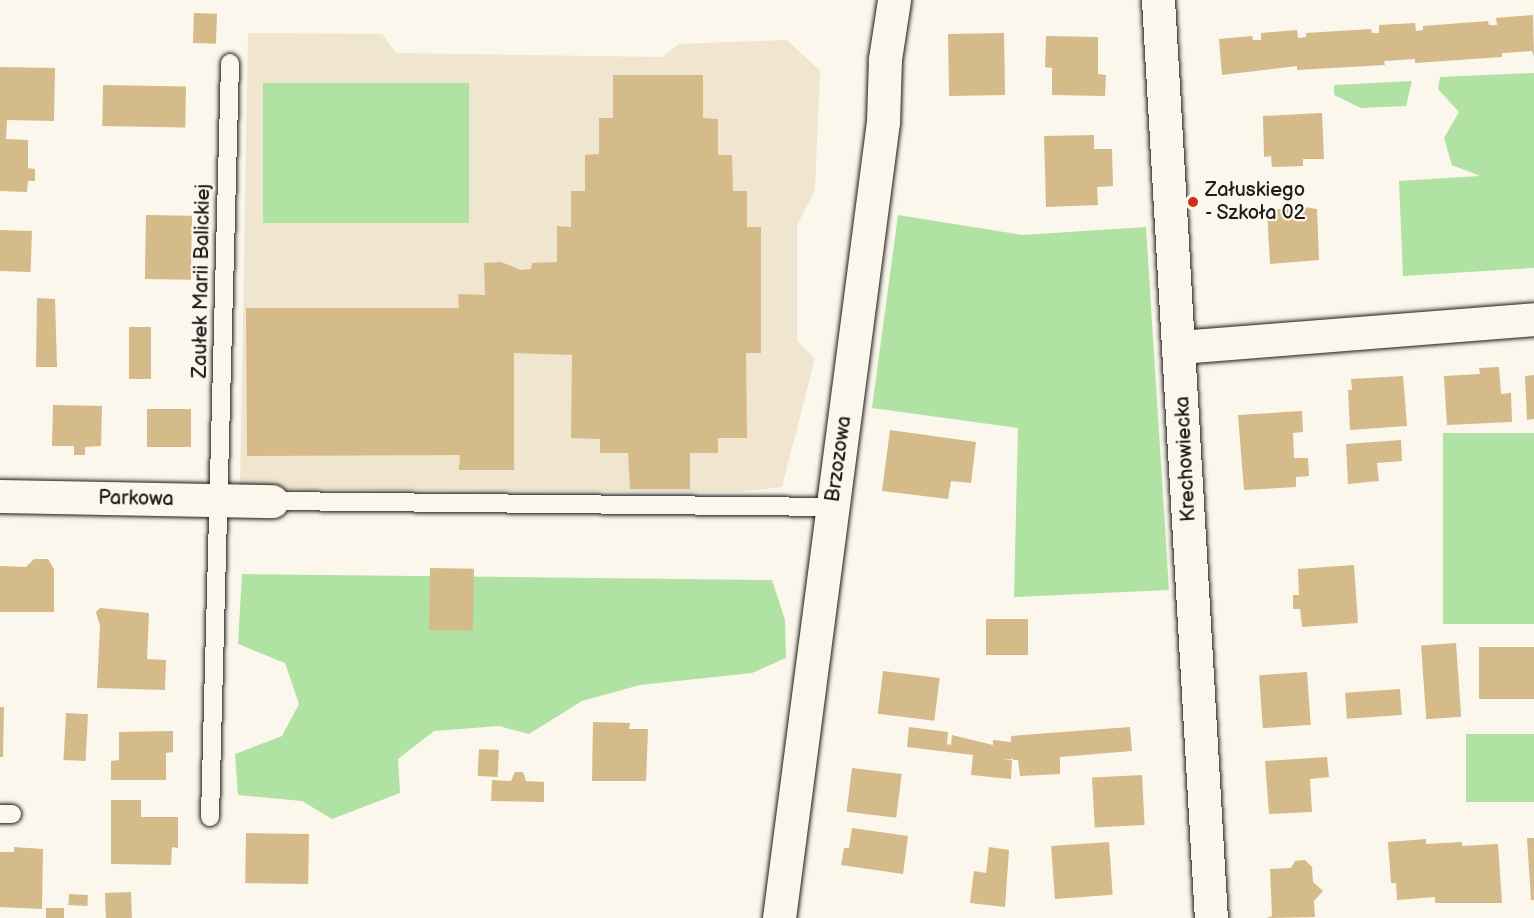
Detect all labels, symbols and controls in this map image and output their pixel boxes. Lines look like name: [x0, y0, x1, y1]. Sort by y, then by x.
place label: Załuskiego - Szkoła 02: [1205, 178, 1307, 225]
street label: Zaułek Marii Balickiej: [188, 184, 216, 378]
marker: Załuskiego - Szkoła 02: [1186, 195, 1200, 209]
street label: Krechowiecka: [1171, 396, 1201, 522]
street label: Brzozowa: [821, 414, 857, 504]
street label: Parkowa: [98, 486, 174, 512]

